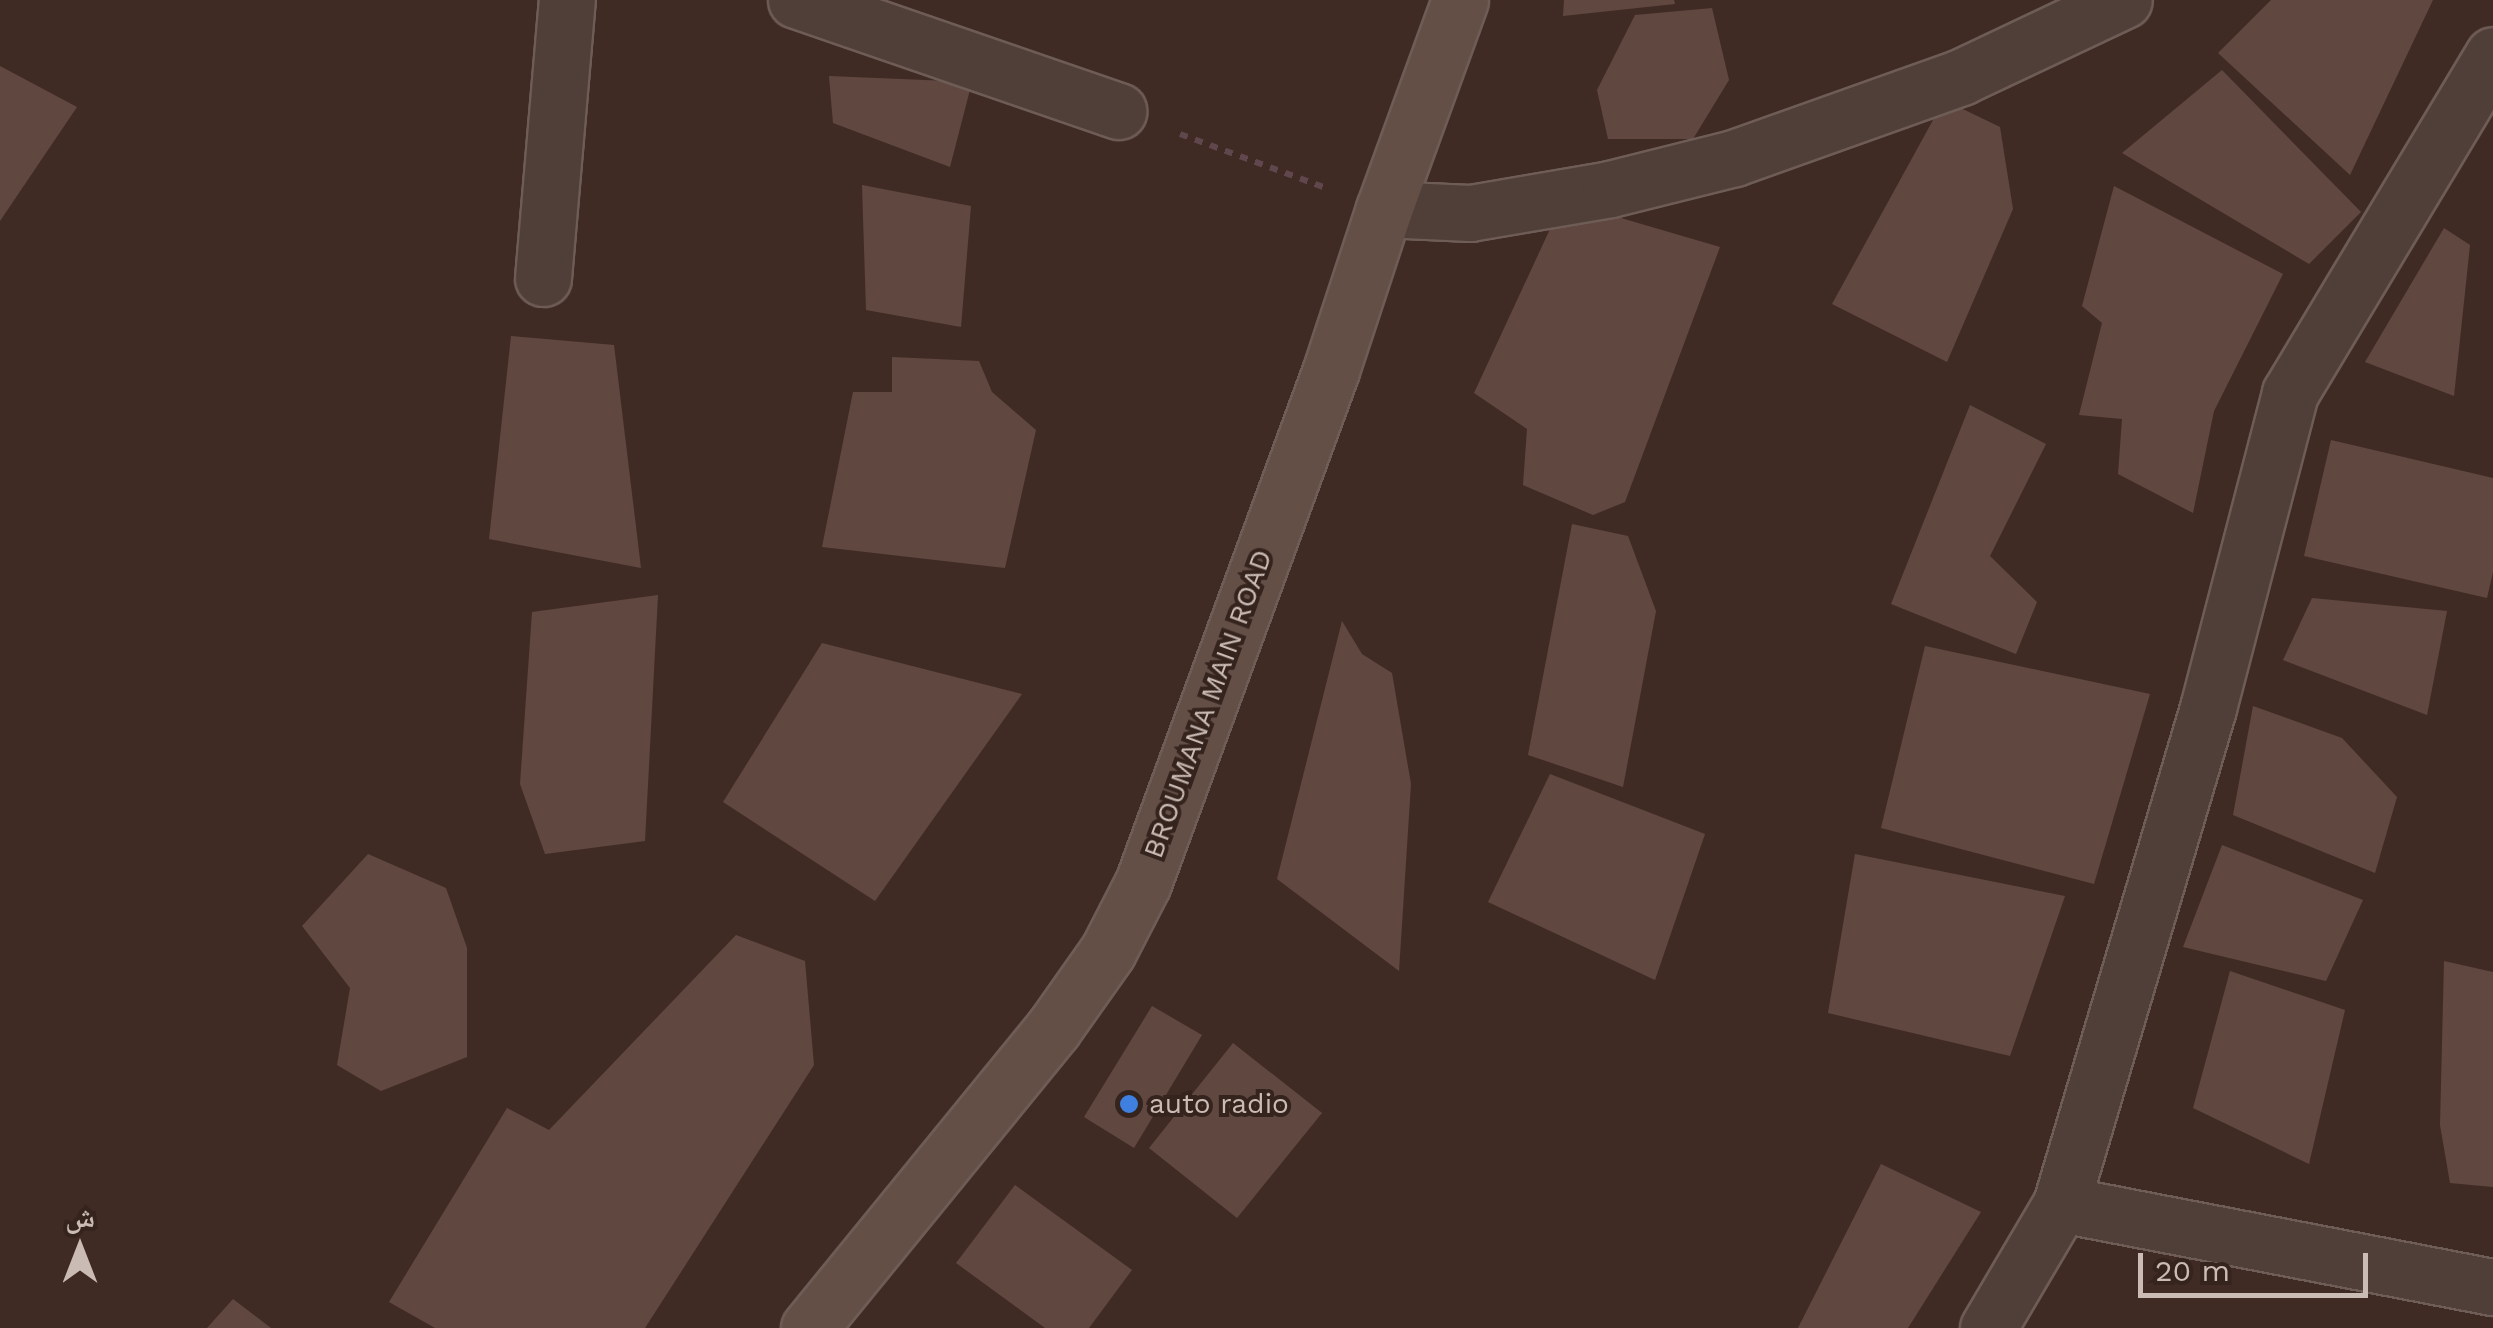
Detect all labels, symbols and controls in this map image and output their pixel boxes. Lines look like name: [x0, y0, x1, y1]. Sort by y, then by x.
street label: BROUMANA MAIN ROAD: [1136, 545, 1280, 863]
place label: auto radio: [1149, 1087, 1289, 1121]
marker: auto radio: [1118, 1093, 1140, 1115]
north arrow: [30, 1198, 130, 1298]
text: ش: [65, 1201, 95, 1234]
scale bar: [2143, 1233, 2373, 1295]
text: 20 m: [2155, 1253, 2230, 1288]

